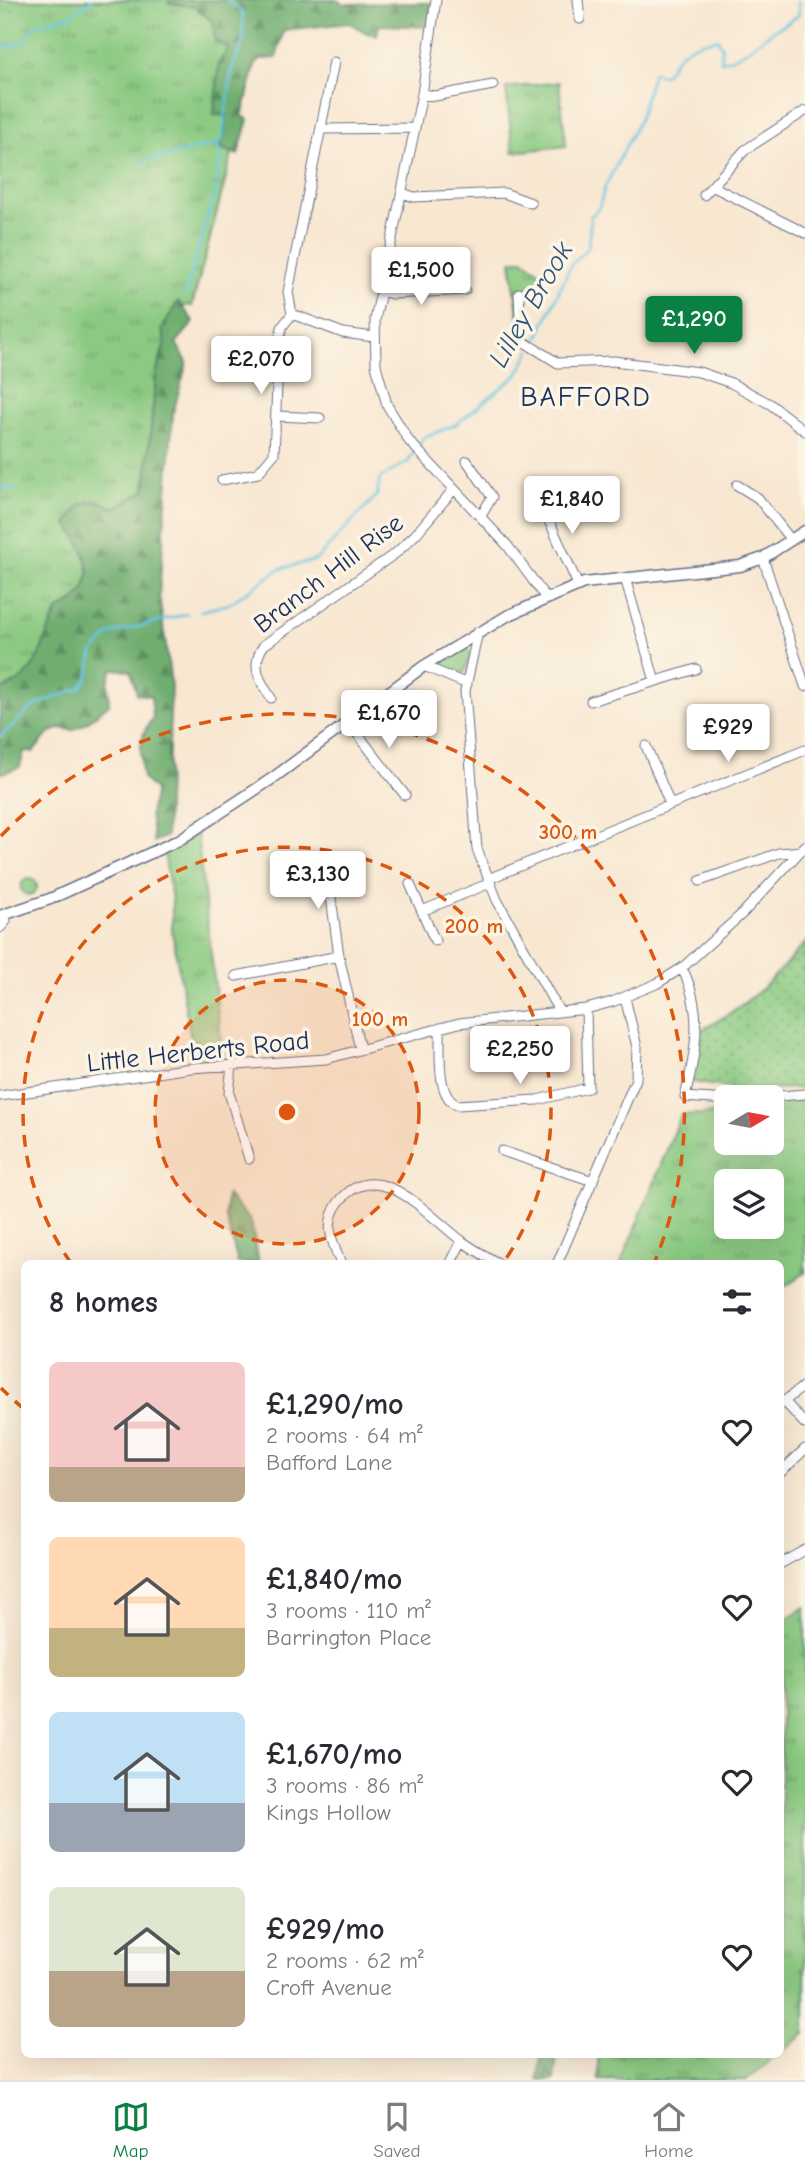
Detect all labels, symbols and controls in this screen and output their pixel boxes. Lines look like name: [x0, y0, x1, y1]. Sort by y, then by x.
water label: Lilley Brook: [482, 236, 580, 373]
pin: £1,500: [364, 247, 478, 307]
text: £1,500: [387, 256, 455, 283]
pin: £1,290: [637, 296, 751, 356]
text: £1,290: [661, 305, 727, 332]
pin: £2,070: [204, 336, 318, 396]
text: £2,070: [227, 345, 295, 372]
district label: BAFFORD: [520, 381, 652, 413]
pin: £1,840: [515, 476, 629, 536]
text: £1,840: [540, 485, 604, 512]
street label: Branch Hill Rise: [248, 508, 409, 640]
pin: £1,670: [332, 690, 446, 750]
text: £1,670: [357, 699, 421, 726]
pin: £929: [687, 704, 769, 764]
text: £929: [703, 713, 753, 740]
text: 300 m: [539, 820, 597, 844]
pin: £3,130: [261, 852, 375, 911]
text: £3,130: [286, 860, 350, 887]
text: 200 m: [445, 914, 503, 938]
text: 100 m: [352, 1007, 408, 1031]
street label: Little Herberts Road: [85, 1025, 311, 1079]
pin: £2,250: [463, 1026, 577, 1086]
text: £2,250: [486, 1035, 554, 1062]
north arrow: [714, 1085, 784, 1155]
map controls: [714, 1085, 784, 1239]
centre of rings: [275, 1100, 299, 1124]
button: layers: [714, 1169, 784, 1239]
icon: filters: [718, 1283, 756, 1321]
text: 8 homes: [49, 1285, 158, 1320]
text: £1,290/mo: [266, 1387, 404, 1422]
icon: home: [105, 1390, 189, 1474]
icon: heart: [718, 1413, 756, 1451]
text: 2 rooms · 64 m²: [266, 1422, 423, 1449]
text: Bafford Lane: [266, 1449, 392, 1476]
text: £1,840/mo: [266, 1562, 402, 1597]
icon: home: [105, 1565, 189, 1649]
icon: heart: [718, 1588, 756, 1626]
text: 3 rooms · 110 m²: [266, 1597, 431, 1624]
text: Barrington Place: [266, 1624, 431, 1651]
text: £1,670/mo: [266, 1737, 402, 1772]
icon: home: [105, 1740, 189, 1824]
icon: heart: [718, 1763, 756, 1801]
text: 3 rooms · 86 m²: [266, 1772, 423, 1799]
text: Kings Hollow: [266, 1799, 391, 1826]
text: £929/mo: [266, 1912, 385, 1947]
icon: home: [105, 1915, 189, 1999]
icon: heart: [718, 1938, 756, 1976]
text: 2 rooms · 62 m²: [266, 1947, 424, 1974]
text: Croft Avenue: [266, 1974, 392, 2001]
tab: Map: [112, 2098, 150, 2162]
tab: Saved: [373, 2098, 421, 2162]
tab: Home: [644, 2098, 693, 2162]

